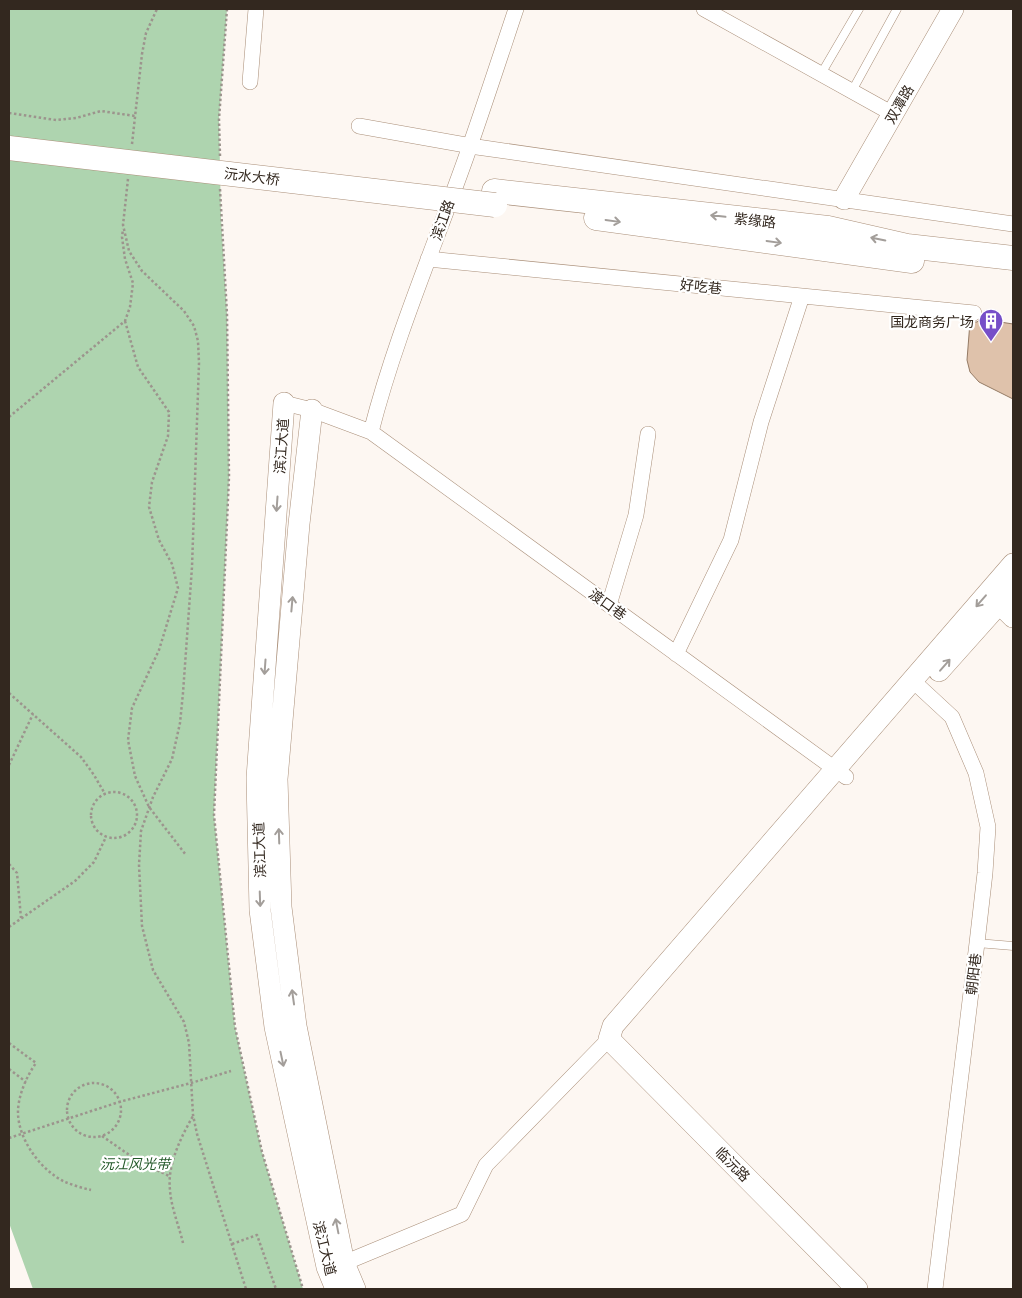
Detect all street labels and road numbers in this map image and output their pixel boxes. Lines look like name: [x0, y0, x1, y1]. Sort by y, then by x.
street label: 双潭路: [880, 81, 918, 127]
street label: 沅水大桥: [223, 163, 281, 189]
street label: 滨江路: [426, 197, 458, 243]
street label: 紫缘路: [733, 208, 777, 232]
street label: 好吃巷: [679, 274, 723, 298]
street label: 滨江大道: [270, 417, 292, 475]
street label: 渡口巷: [585, 584, 631, 624]
street label: 滨江大道: [249, 822, 269, 878]
street label: 朝阳巷: [961, 952, 985, 996]
street label: 临沅路: [711, 1142, 755, 1186]
street label: 滨江大道: [309, 1219, 341, 1277]

